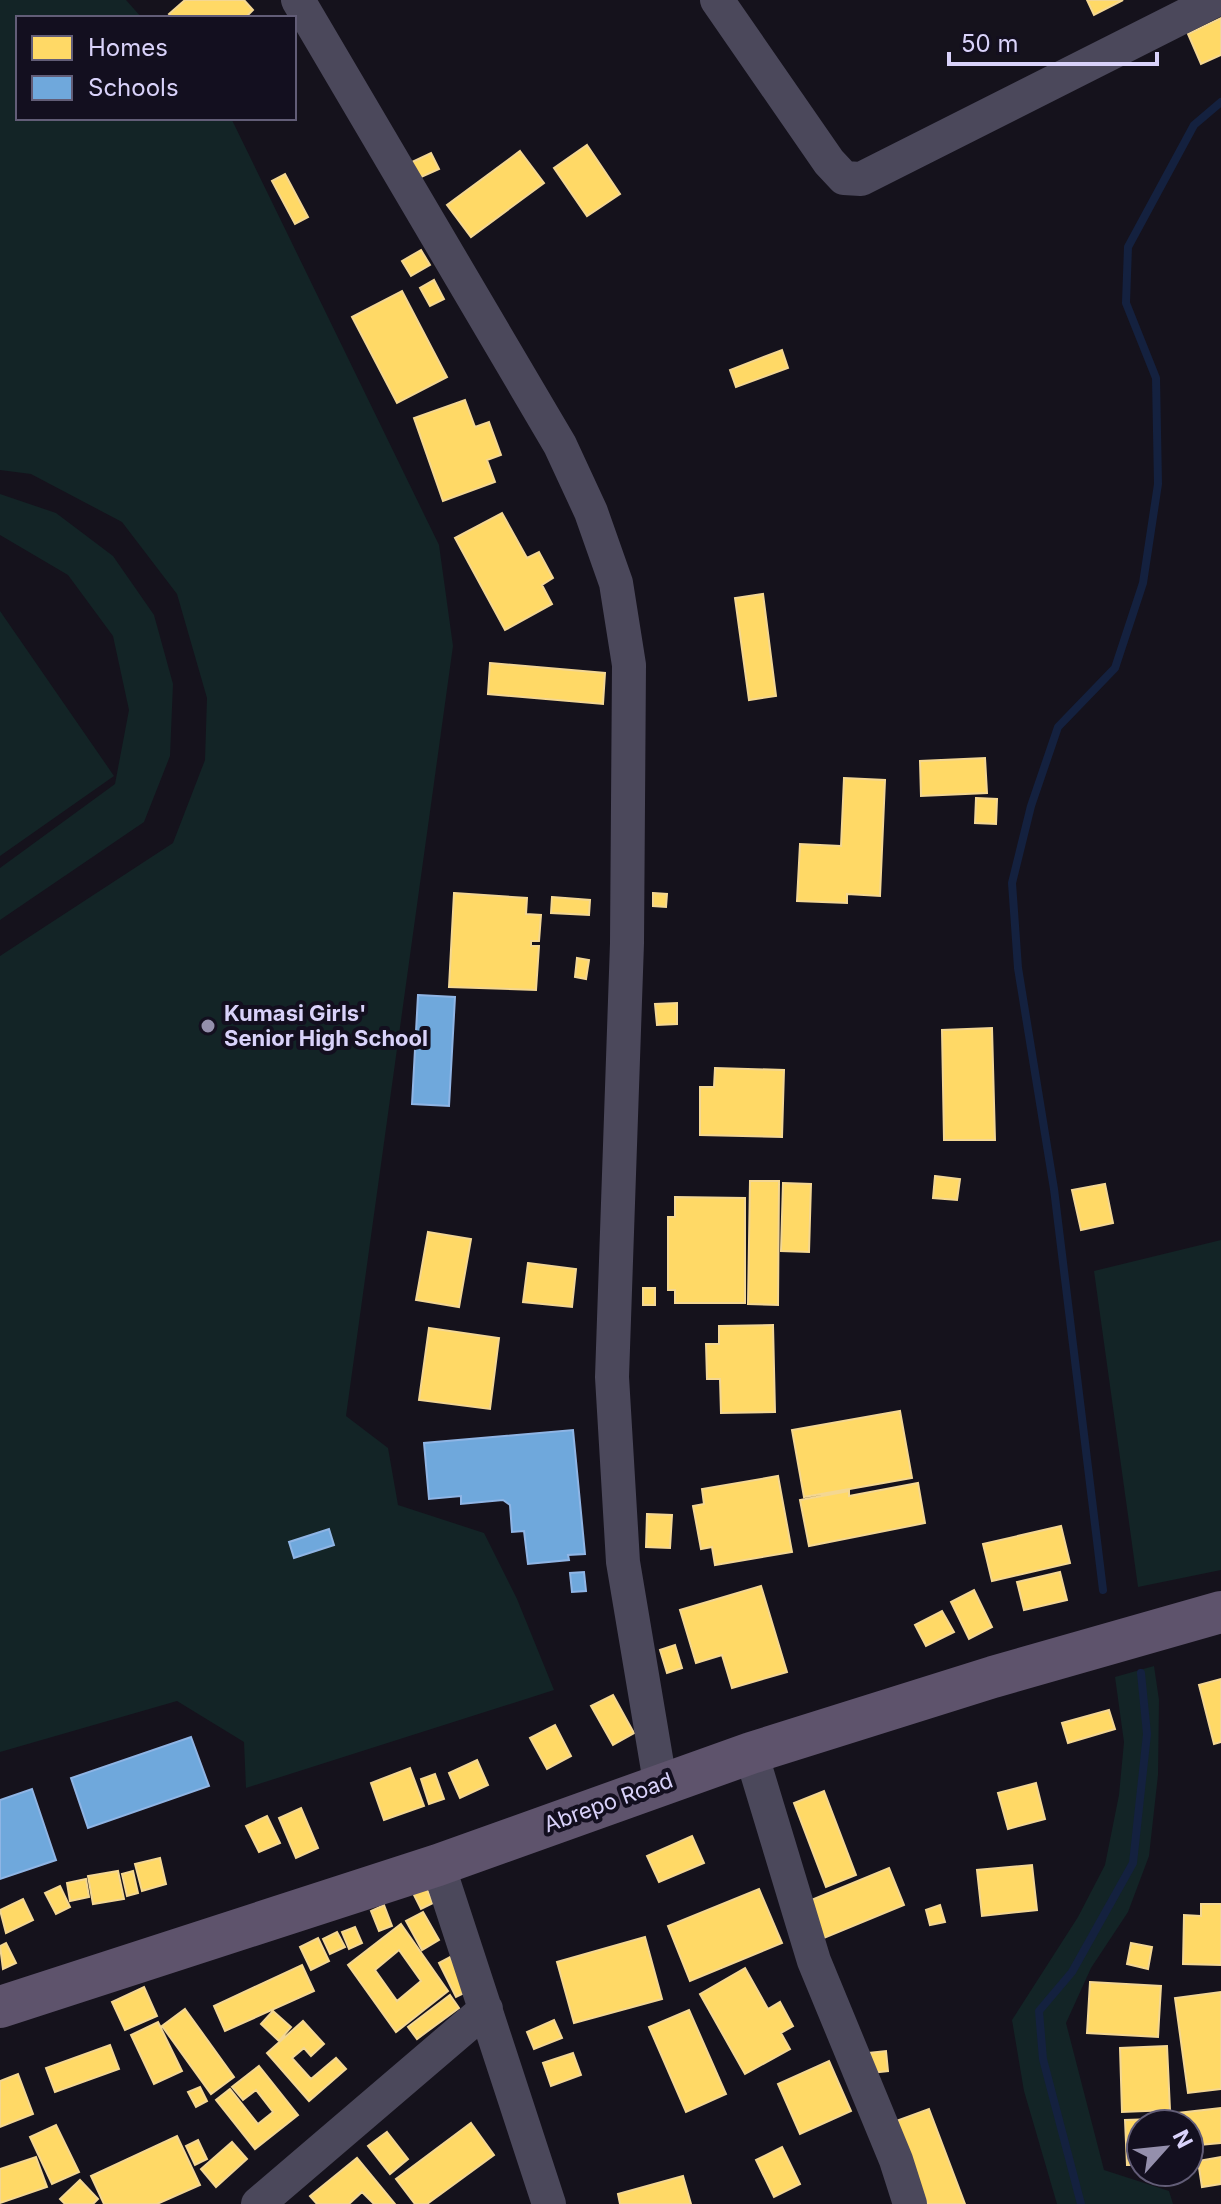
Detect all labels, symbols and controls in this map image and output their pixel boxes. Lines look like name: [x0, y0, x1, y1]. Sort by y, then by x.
legend: [16, 16, 296, 120]
scale bar: [949, 16, 1157, 66]
text: 50 m: [961, 29, 1019, 58]
text: Homes: [88, 33, 168, 62]
text: Schools: [88, 73, 179, 102]
place label: Kumasi Girls' Senior High School: [224, 1000, 428, 1051]
marker: Kumasi Girls' Senior High School: [199, 1017, 217, 1035]
street label: Abrepo Road: [540, 1767, 676, 1837]
north arrow: [1125, 2108, 1205, 2188]
text: N: [1167, 2126, 1198, 2152]

